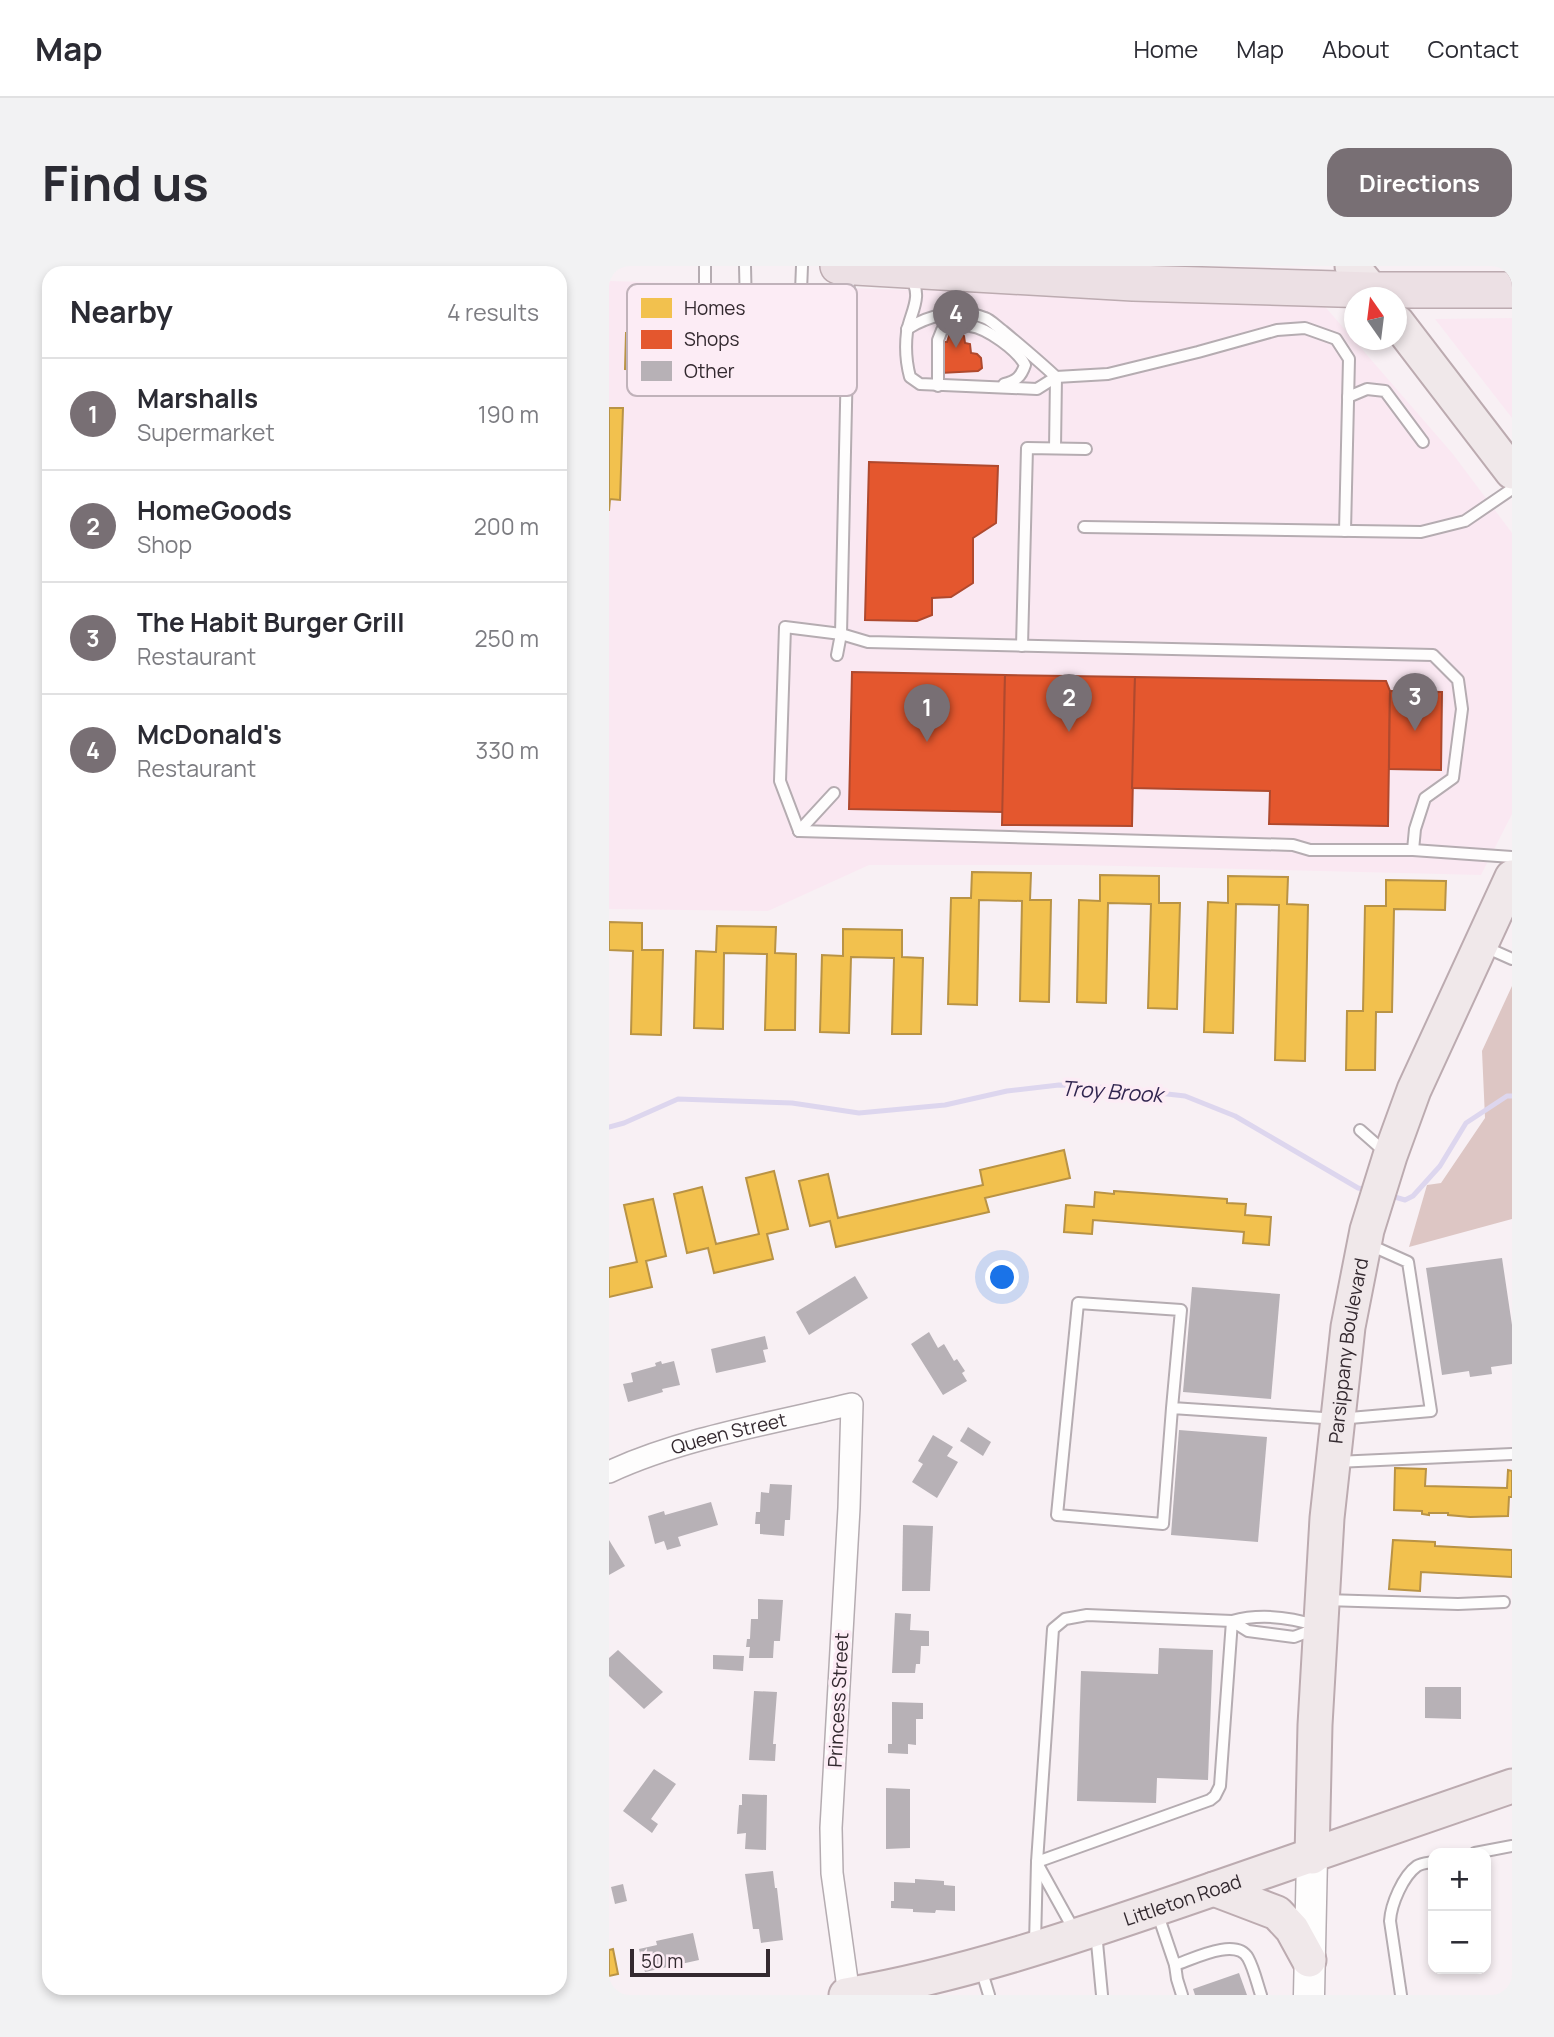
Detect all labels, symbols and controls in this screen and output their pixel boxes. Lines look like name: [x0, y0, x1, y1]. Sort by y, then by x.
text: Map: [35, 26, 103, 71]
text: Home: [1133, 32, 1198, 65]
text: Map: [1236, 32, 1284, 65]
text: About: [1322, 32, 1390, 65]
text: Contact: [1428, 32, 1519, 65]
button: Directions: [1327, 148, 1512, 217]
text: Find us: [42, 149, 209, 216]
legend: [627, 284, 857, 396]
north arrow: [1344, 287, 1407, 350]
pin: 4: [933, 290, 979, 348]
text: Nearby: [70, 291, 173, 332]
text: Homes: [684, 295, 745, 321]
text: 4 results: [447, 296, 539, 328]
text: Shops: [684, 326, 739, 352]
text: Other: [684, 358, 735, 384]
text: Marshalls: [137, 380, 258, 416]
text: 1: [88, 398, 98, 430]
text: 190 m: [478, 398, 539, 430]
text: Supermarket: [137, 416, 275, 448]
text: HomeGoods: [137, 492, 292, 528]
text: 2: [86, 510, 100, 542]
text: 200 m: [474, 510, 539, 542]
text: Shop: [137, 528, 192, 560]
text: The Habit Burger Grill: [137, 604, 404, 640]
text: 3: [86, 622, 100, 654]
text: 250 m: [474, 622, 539, 654]
text: Restaurant: [137, 640, 256, 672]
pin: 3: [1392, 673, 1438, 731]
pin: 2: [1046, 674, 1092, 732]
pin: 1: [904, 684, 950, 742]
text: McDonald's: [137, 716, 282, 752]
text: 4: [86, 734, 100, 766]
text: 330 m: [475, 734, 539, 766]
text: Restaurant: [137, 752, 256, 784]
water label: Troy Brook: [1060, 1073, 1166, 1109]
street label: Parsippany Boulevard: [1322, 1256, 1374, 1445]
your location: [985, 1260, 1019, 1294]
street label: Queen Street: [668, 1406, 789, 1461]
street label: Princess Street: [821, 1632, 855, 1768]
map controls: [1428, 1848, 1491, 1974]
button: +: [1428, 1848, 1491, 1911]
street label: Littleton Road: [1120, 1868, 1245, 1932]
button: −: [1428, 1911, 1491, 1974]
scale bar: [630, 1946, 770, 1978]
text: 50 m: [641, 1948, 683, 1974]

